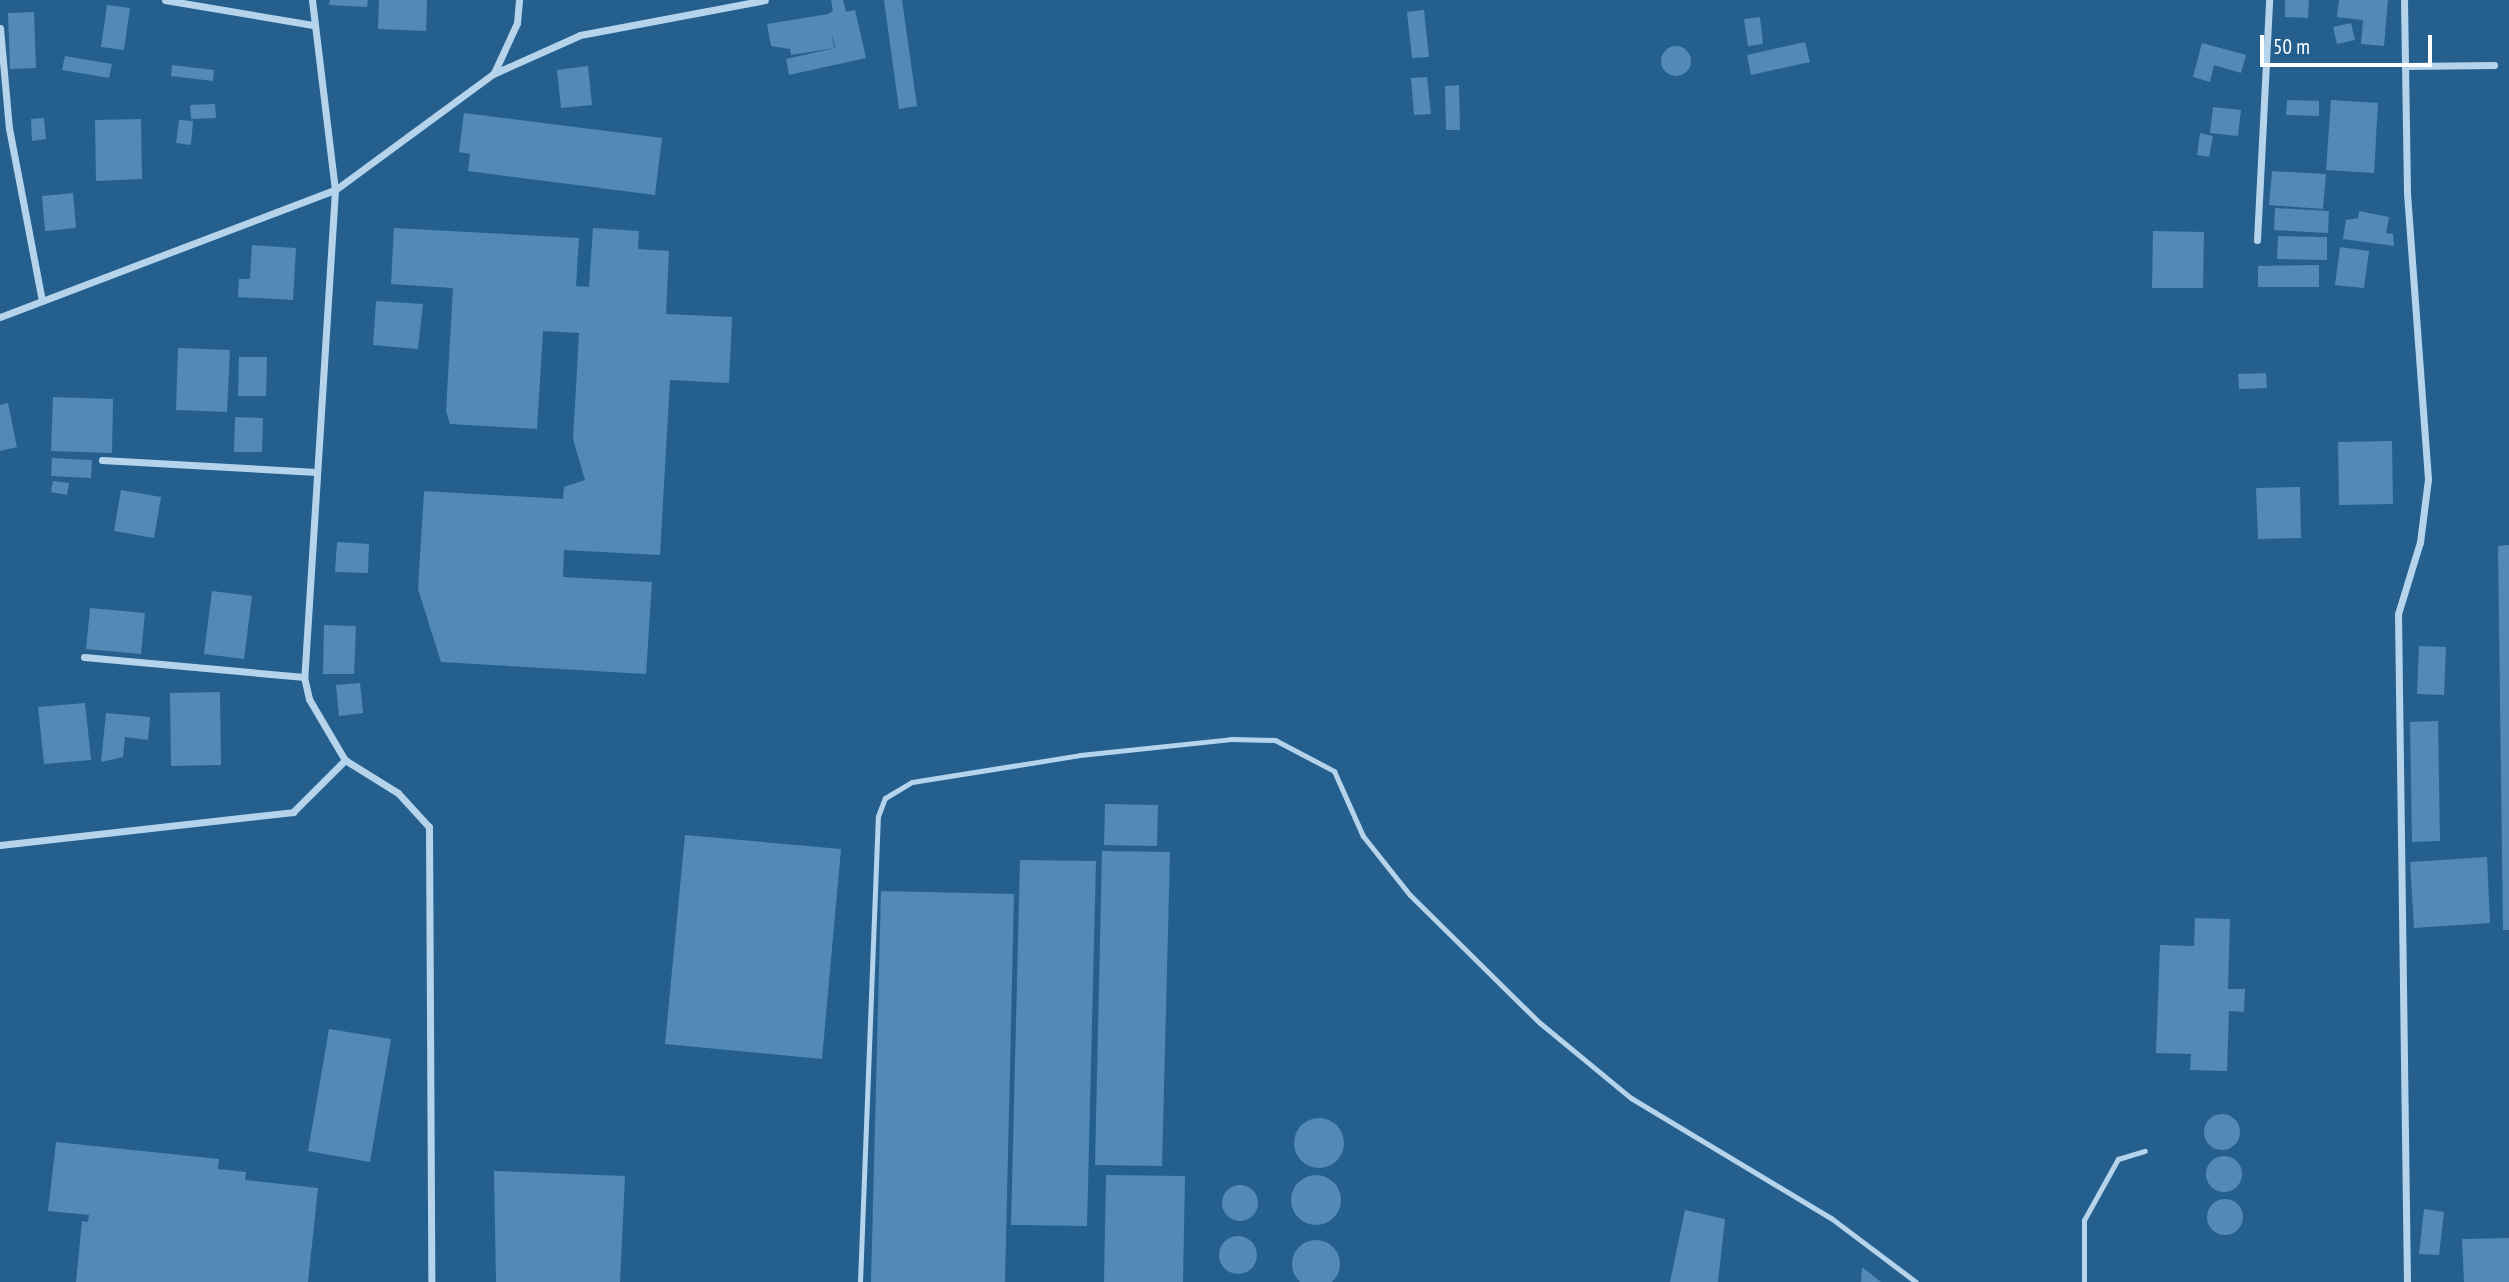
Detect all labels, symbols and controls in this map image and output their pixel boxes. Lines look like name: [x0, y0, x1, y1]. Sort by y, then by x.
scale bar: [2264, 21, 2436, 65]
text: 50 m: [2273, 33, 2310, 60]

